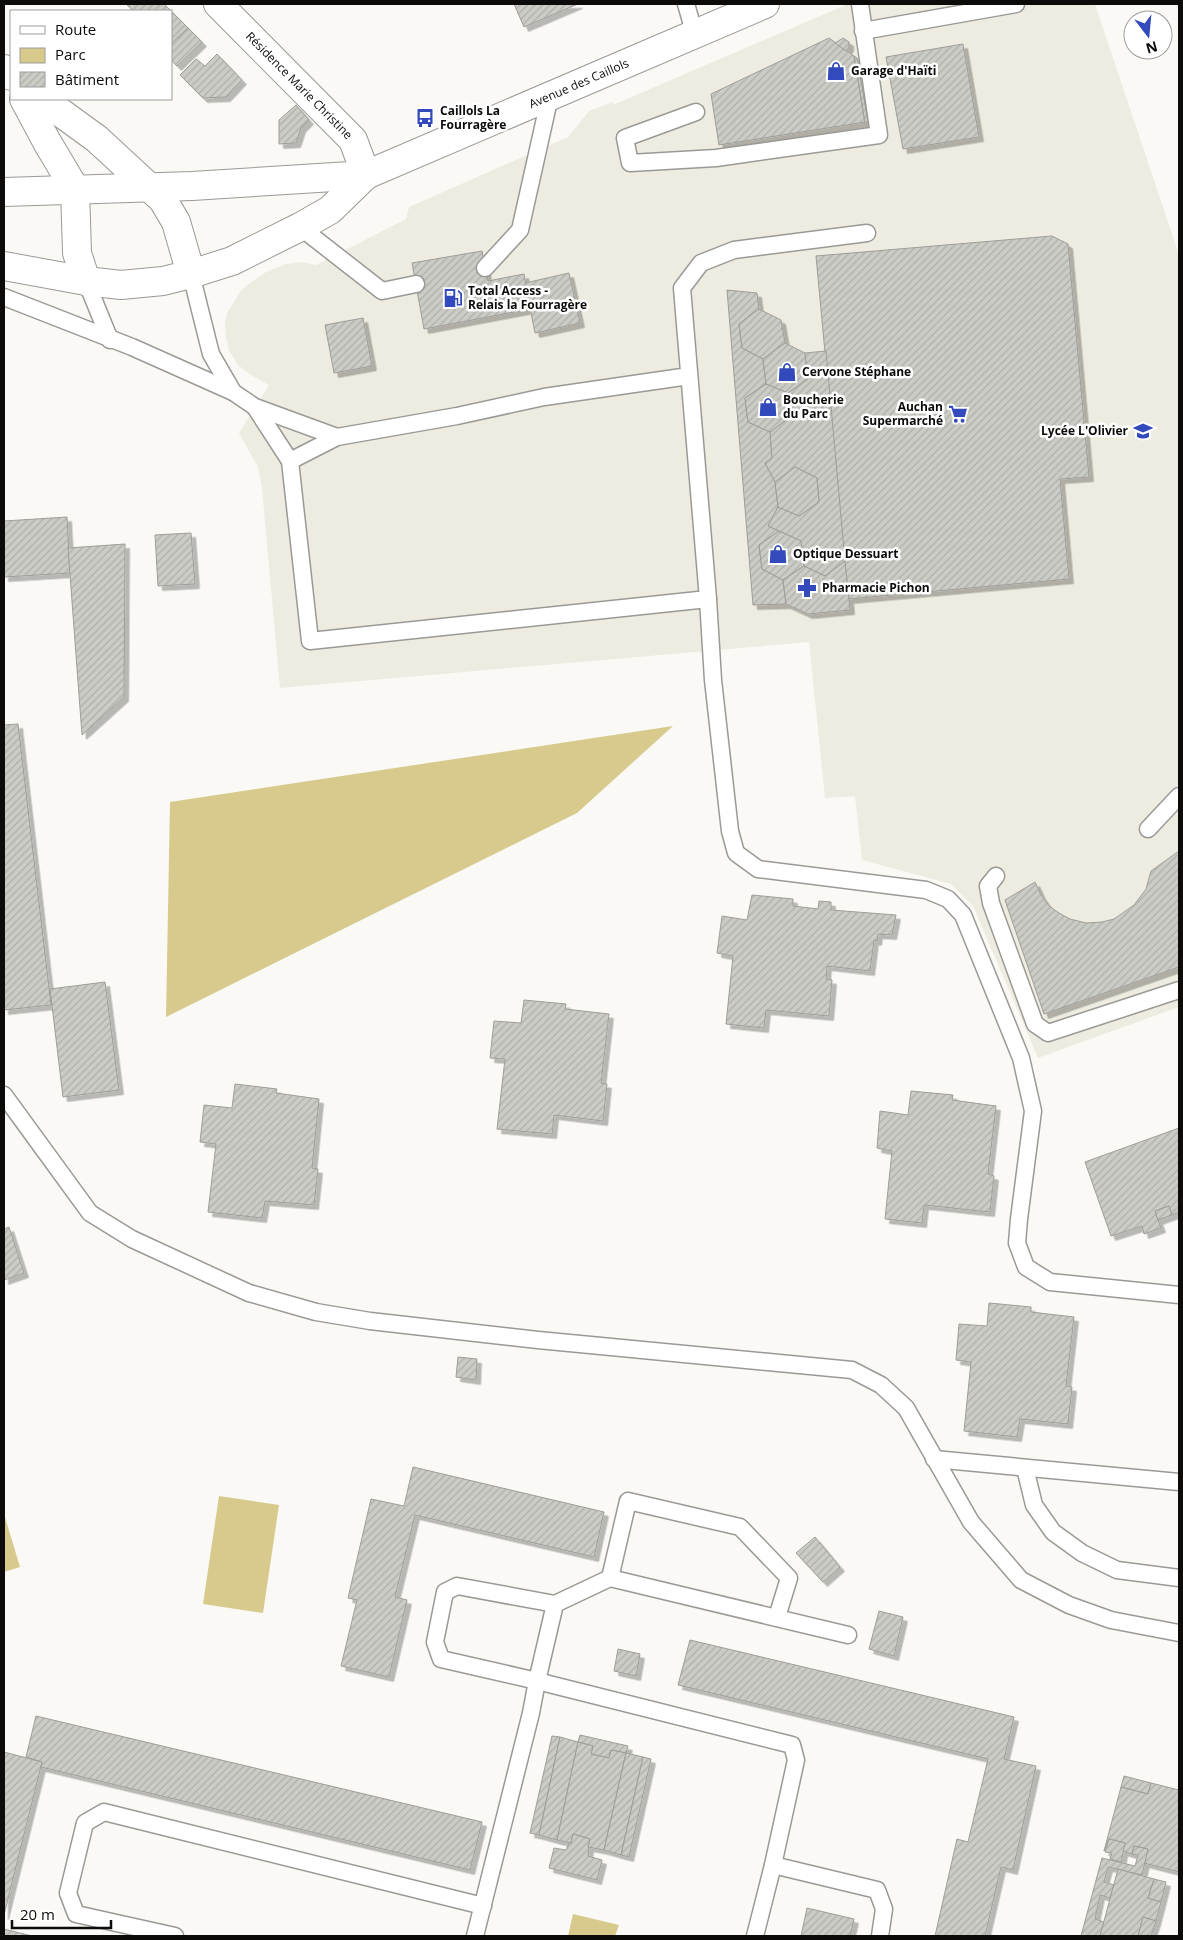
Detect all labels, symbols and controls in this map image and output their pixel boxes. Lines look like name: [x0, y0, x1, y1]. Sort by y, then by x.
legend: [10, 10, 172, 100]
north arrow: [1123, 10, 1173, 60]
text: Route: [55, 19, 96, 39]
street label: Résidence Marie Christine: [242, 28, 357, 143]
text: N: [1144, 37, 1160, 59]
text: Parc: [55, 44, 86, 64]
street label: Avenue des Caillols: [526, 54, 632, 112]
shop icon: Garage d'Haïti: [825, 60, 847, 82]
place label: Garage d'Haïti: [851, 62, 936, 79]
text: Bâtiment: [55, 69, 119, 89]
place label: Caillols La Fourragère: [440, 102, 506, 133]
bus stop icon: Caillols La Fourragère: [414, 107, 436, 129]
place label: Total Access - Relais la Fourragère: [468, 282, 587, 313]
fuel station icon: Total Access - Relais la Fourragère: [442, 287, 464, 309]
shop icon: Cervone Stéphane: [776, 361, 798, 383]
place label: Cervone Stéphane: [802, 363, 911, 380]
place label: Boucherie du Parc: [783, 391, 844, 422]
shop icon: Boucherie du Parc: [757, 396, 779, 418]
place label: Auchan Supermarché: [863, 398, 943, 429]
supermarket icon: Auchan Supermarché: [947, 403, 969, 425]
school or university icon: Lycée L'Olivier: [1132, 420, 1154, 442]
place label: Lycée L'Olivier: [1041, 422, 1129, 439]
shop icon: Optique Dessuart: [767, 543, 789, 565]
place label: Optique Dessuart: [793, 545, 898, 562]
pharmacy icon: Pharmacie Pichon: [796, 577, 818, 599]
place label: Pharmacie Pichon: [822, 579, 930, 596]
scale bar: [12, 1898, 111, 1930]
text: 20 m: [20, 1904, 55, 1924]

